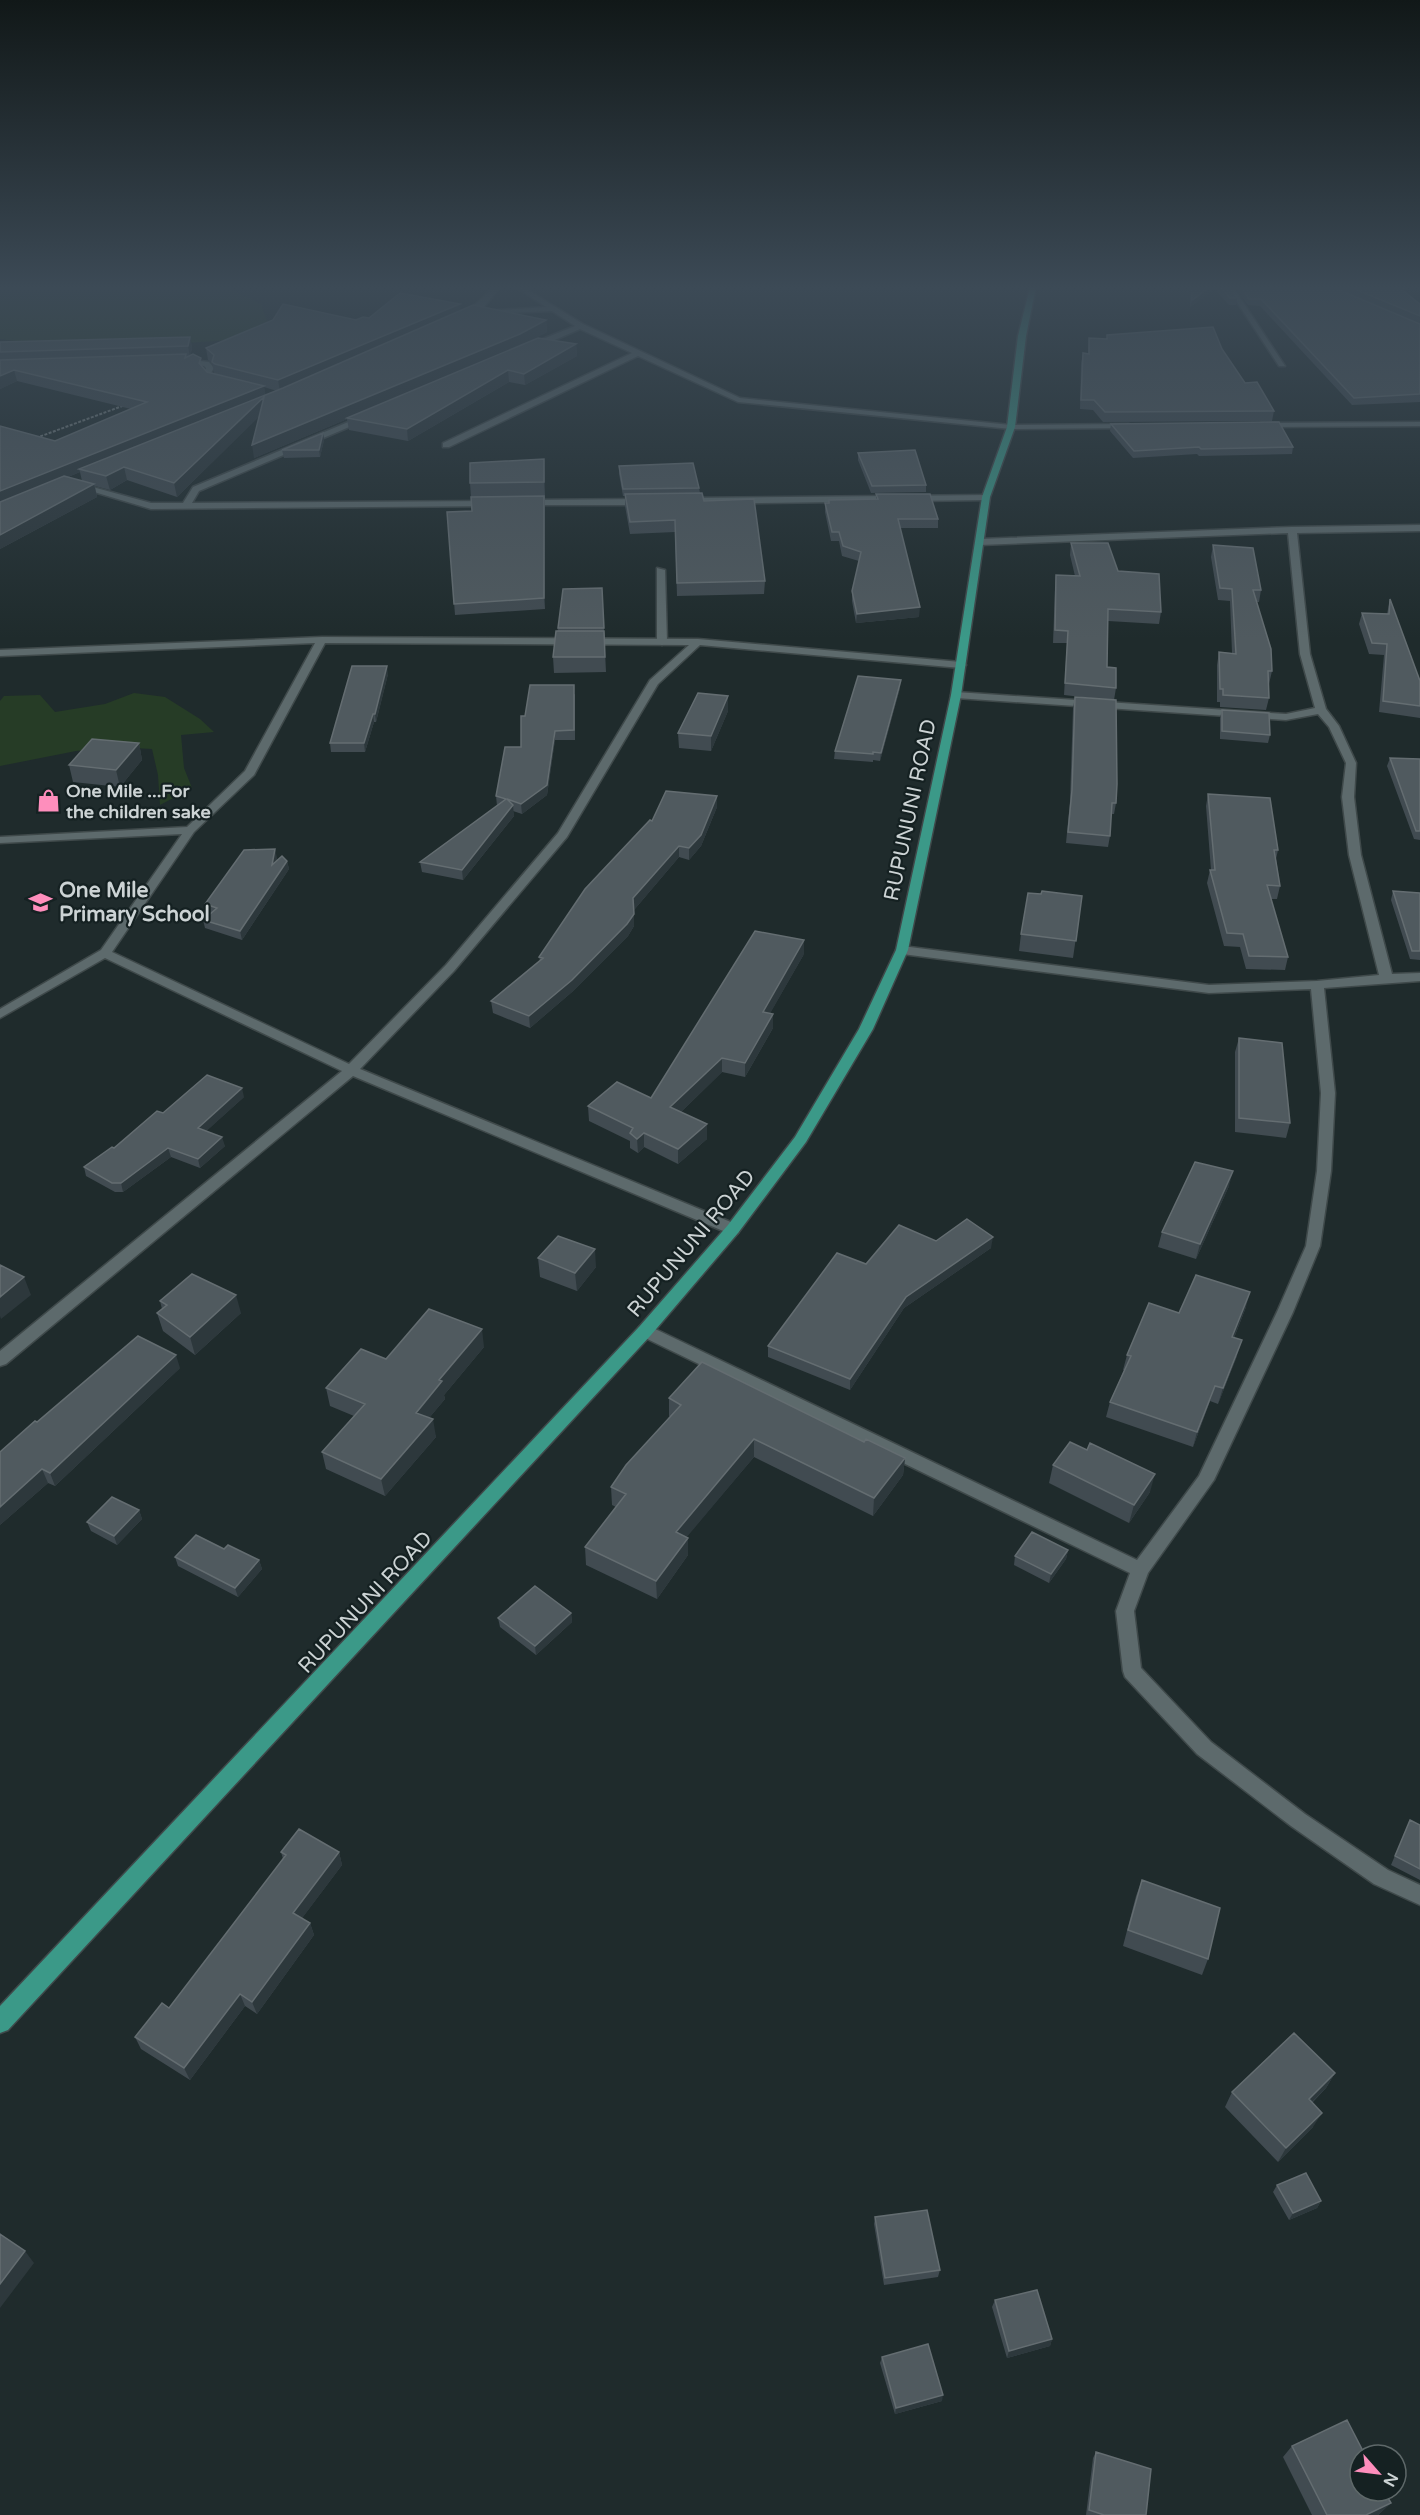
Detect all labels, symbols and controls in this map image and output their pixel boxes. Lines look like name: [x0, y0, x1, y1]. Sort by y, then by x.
street label: RUPUNUNI ROAD: [879, 717, 942, 903]
place label: One Mile ...For the children sake: [66, 780, 211, 823]
shop icon: One Mile ...For the children sake: [35, 788, 61, 814]
place label: One Mile Primary School: [59, 878, 210, 927]
school or university icon: One Mile Primary School: [28, 889, 54, 915]
street label: RUPUNUNI ROAD: [622, 1164, 760, 1322]
street label: RUPUNUNI ROAD: [293, 1526, 438, 1679]
north arrow: [1348, 2443, 1408, 2503]
text: N: [1379, 2469, 1402, 2490]

